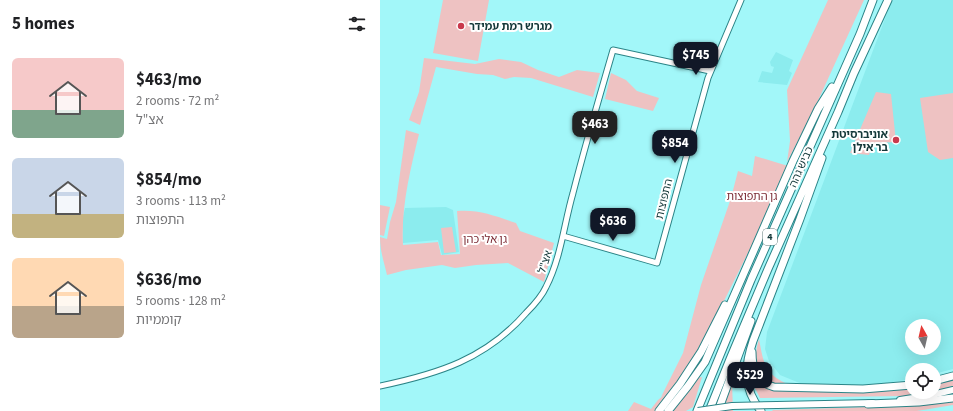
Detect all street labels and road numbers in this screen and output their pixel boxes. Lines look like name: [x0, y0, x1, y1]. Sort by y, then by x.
street label: כביש גהה: [785, 144, 817, 190]
street label: התפוצות: [652, 177, 676, 221]
road number: 4: [763, 229, 777, 245]
street label: אצ"ל: [534, 248, 556, 276]

